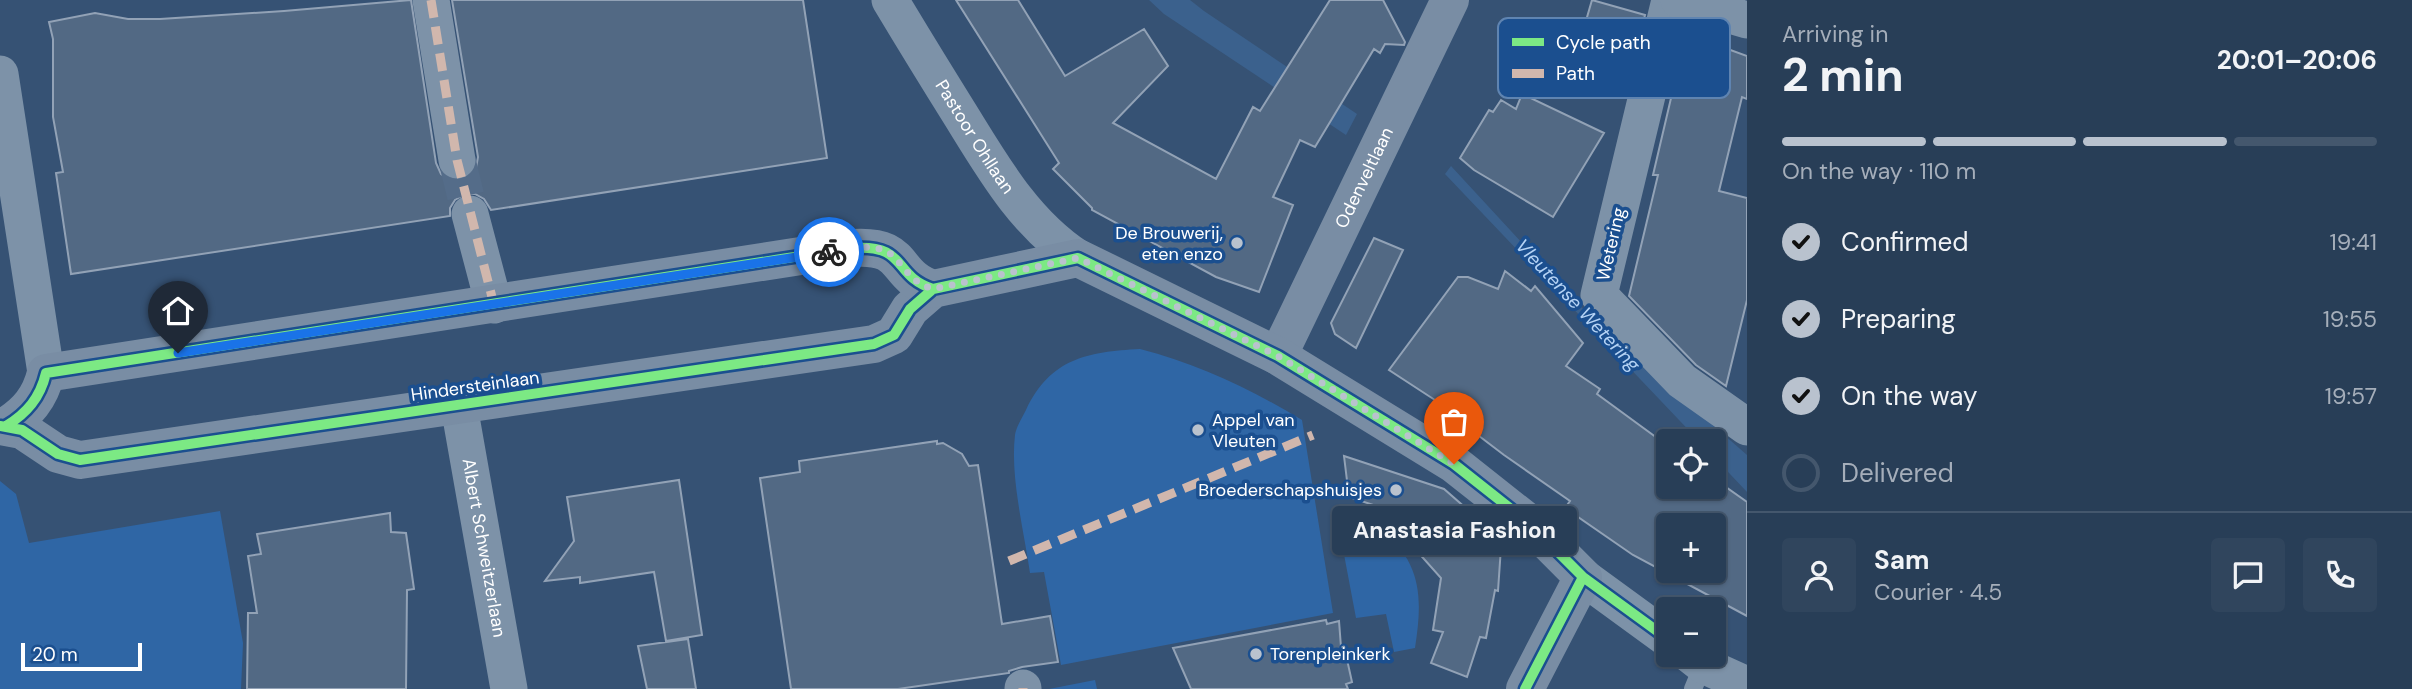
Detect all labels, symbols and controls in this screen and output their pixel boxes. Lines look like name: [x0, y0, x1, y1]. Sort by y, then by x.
legend: [1498, 18, 1730, 98]
text: Arriving in: [1782, 19, 1888, 49]
text: Cycle path: [1556, 30, 1651, 55]
text: 20:01–20:06: [2217, 43, 2377, 77]
text: 2 min: [1782, 45, 1904, 105]
text: Path: [1556, 61, 1595, 86]
street label: Pastoor Ohllaan: [930, 75, 1020, 199]
street label: Odenveltlaan: [1329, 123, 1399, 232]
text: On the way · 110 m: [1782, 156, 1976, 186]
street label: Wetering: [1591, 205, 1631, 283]
courier: [794, 217, 864, 287]
place label: De Brouwerij, eten enzo: [1115, 221, 1223, 266]
icon: check: [1782, 223, 1820, 261]
text: Confirmed: [1841, 225, 1968, 259]
text: 19:41: [2330, 227, 2377, 257]
icon: bike: [810, 233, 848, 271]
water label: Vleutense Wetering: [1510, 234, 1646, 377]
marker: De Brouwerij, eten enzo: [1229, 235, 1245, 251]
pin: [148, 281, 208, 353]
icon: home: [159, 292, 197, 330]
icon: check: [1782, 300, 1820, 338]
text: Preparing: [1841, 302, 1956, 336]
text: 19:55: [2323, 304, 2377, 334]
street label: Hindersteinlaan: [409, 365, 541, 407]
icon: check: [1782, 377, 1820, 415]
text: On the way: [1841, 379, 1977, 413]
text: 19:57: [2325, 381, 2377, 411]
pin: [1424, 392, 1484, 464]
icon: bag: [1435, 403, 1473, 441]
place label: Appel van Vleuten: [1212, 408, 1295, 453]
marker: Appel van Vleuten: [1190, 422, 1206, 438]
map controls: [1656, 429, 1726, 667]
button: locate: [1656, 429, 1726, 499]
street label: Albert Schweitzerlaan: [456, 456, 512, 639]
text: Delivered: [1841, 456, 1954, 490]
place label: Broederschapshuisjes: [1198, 478, 1382, 502]
marker: Broederschapshuisjes: [1388, 482, 1404, 498]
callout: Anastasia Fashion: [1332, 506, 1576, 555]
button: +: [1656, 513, 1726, 583]
text: Anastasia Fashion: [1353, 515, 1556, 545]
button: person: [1782, 538, 1856, 612]
button: chat: [2211, 538, 2285, 612]
button: phone: [2303, 538, 2377, 612]
text: Sam: [1874, 543, 1929, 577]
text: Courier · 4.5: [1874, 577, 2002, 607]
button: −: [1656, 597, 1726, 667]
scale bar: [21, 640, 142, 672]
text: 20 m: [32, 642, 78, 667]
place label: Torenpleinkerk: [1270, 642, 1391, 666]
marker: Torenpleinkerk: [1248, 646, 1264, 662]

